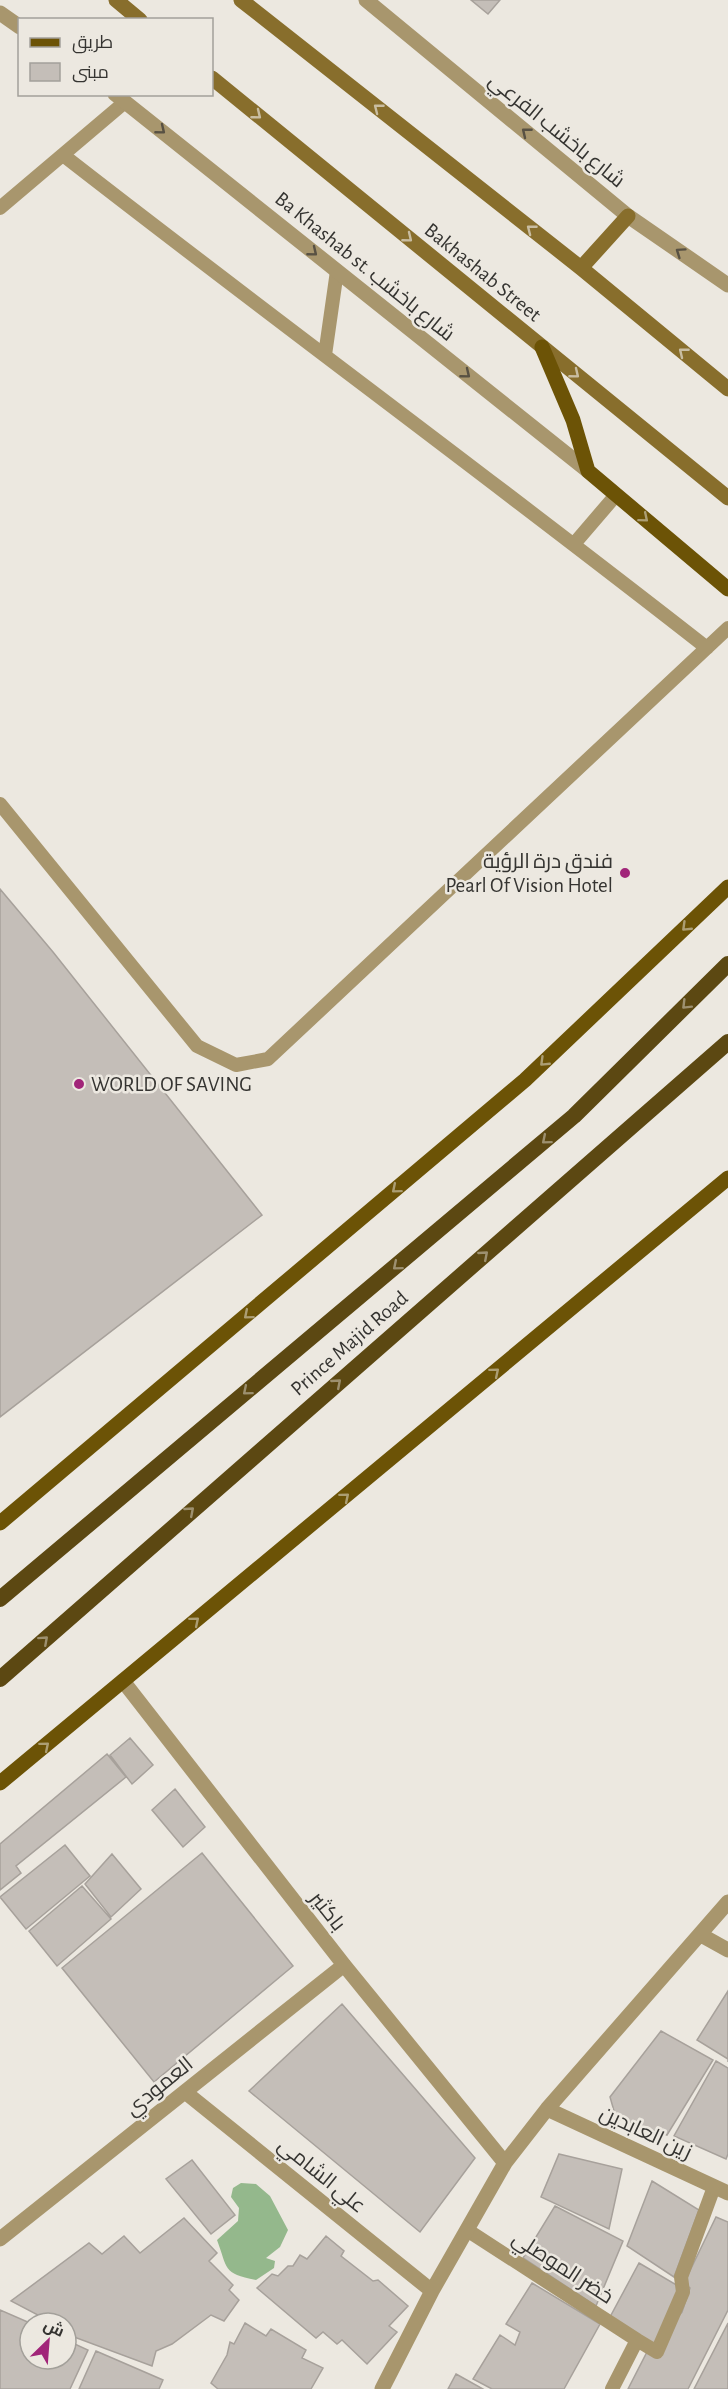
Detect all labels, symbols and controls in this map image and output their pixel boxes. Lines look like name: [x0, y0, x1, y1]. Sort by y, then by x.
legend: [18, 18, 213, 96]
text: طريق: [72, 34, 113, 54]
text: مبنى: [72, 64, 109, 83]
street label: شارع باخشب الفرعي: [481, 69, 629, 195]
one-way arrow: [374, 105, 385, 116]
one-way arrow: [250, 107, 261, 118]
one-way arrow: [154, 123, 165, 134]
one-way arrow: [522, 128, 533, 139]
street label: Ba Khashab st. شارع باخشب: [269, 188, 458, 347]
street label: Bakhashab Street: [420, 219, 545, 326]
one-way arrow: [527, 226, 538, 237]
one-way arrow: [401, 231, 412, 242]
one-way arrow: [307, 245, 318, 256]
one-way arrow: [676, 248, 687, 259]
one-way arrow: [679, 348, 690, 359]
one-way arrow: [459, 366, 470, 377]
one-way arrow: [569, 367, 580, 378]
one-way arrow: [637, 511, 648, 522]
place label: فندق درة الرؤية Pearl Of Vision Hotel: [445, 851, 613, 896]
marker: فندق درة الرؤية Pearl Of Vision Hotel: [618, 866, 632, 880]
one-way arrow: [682, 920, 693, 931]
one-way arrow: [683, 998, 694, 1009]
one-way arrow: [541, 1055, 551, 1066]
place label: WORLD OF SAVING: [91, 1074, 252, 1095]
marker: WORLD OF SAVING: [72, 1077, 86, 1091]
one-way arrow: [542, 1133, 553, 1144]
one-way arrow: [392, 1182, 403, 1193]
one-way arrow: [477, 1251, 488, 1262]
one-way arrow: [392, 1258, 403, 1269]
street label: Prince Majid Road: [287, 1287, 412, 1400]
one-way arrow: [243, 1307, 254, 1318]
one-way arrow: [488, 1368, 499, 1379]
one-way arrow: [330, 1379, 341, 1390]
one-way arrow: [243, 1384, 254, 1395]
one-way arrow: [338, 1493, 349, 1504]
one-way arrow: [183, 1507, 194, 1518]
one-way arrow: [188, 1618, 199, 1629]
one-way arrow: [37, 1636, 47, 1647]
one-way arrow: [38, 1742, 49, 1753]
street label: باكثير: [305, 1887, 349, 1936]
street label: العمودي: [122, 2053, 200, 2124]
street label: زين العابدين: [596, 2102, 695, 2165]
street label: علي الشامي: [271, 2134, 369, 2221]
street label: خضر الموصلي: [506, 2227, 617, 2312]
north arrow: [18, 2311, 78, 2371]
text: ش: [41, 2316, 67, 2341]

